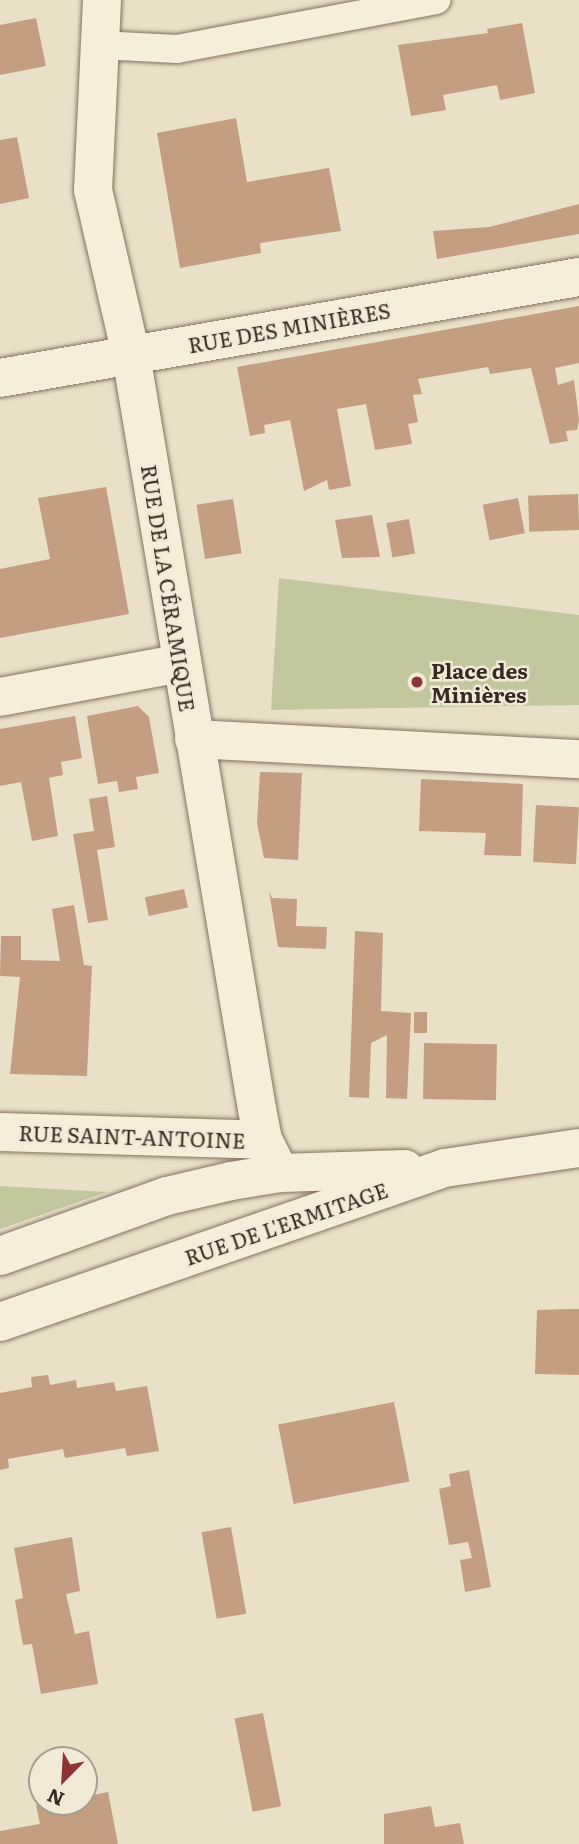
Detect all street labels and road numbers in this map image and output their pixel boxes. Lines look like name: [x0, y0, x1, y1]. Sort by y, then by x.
street label: RUE DES MINIÈRES: [186, 297, 392, 357]
street label: RUE DE LA CÉRAMIQUE: [137, 463, 201, 713]
street label: RUE SAINT-ANTOINE: [18, 1119, 246, 1153]
street label: RUE DE L'ERMITAGE: [181, 1176, 391, 1270]

